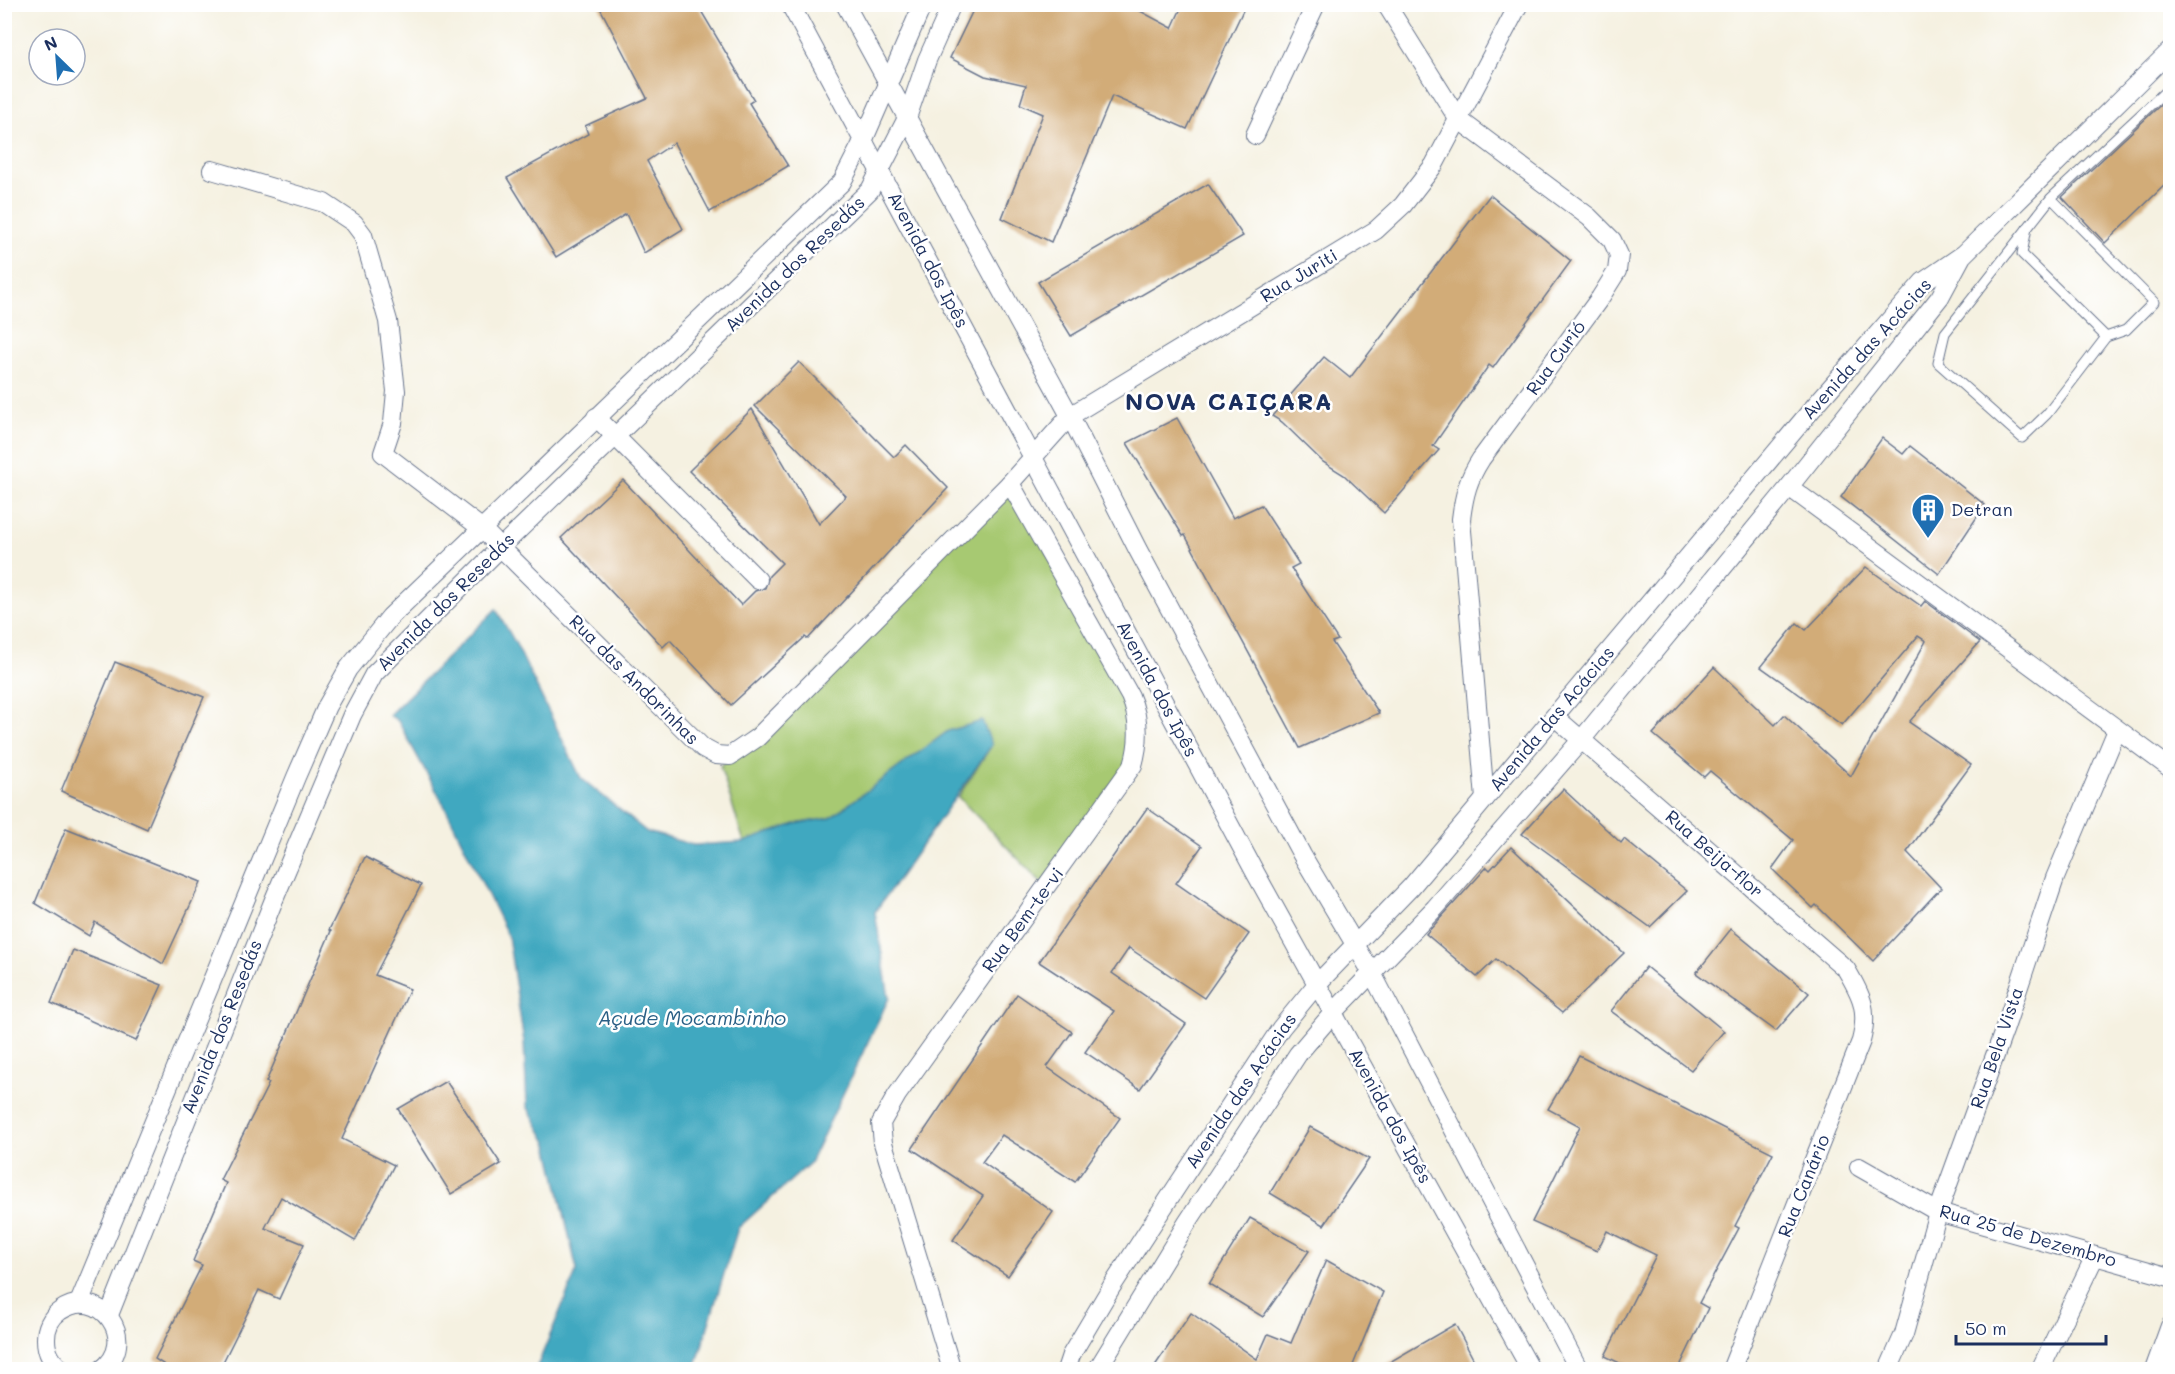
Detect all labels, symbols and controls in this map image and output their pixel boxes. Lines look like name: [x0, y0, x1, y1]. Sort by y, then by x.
north arrow: [27, 27, 87, 87]
text: N: [41, 31, 60, 55]
street label: Avenida dos Ipês: [883, 187, 975, 332]
street label: Avenida dos Resedás: [719, 190, 869, 336]
street label: Rua Juriti: [1255, 243, 1342, 308]
street label: Avenida das Acácias: [1796, 272, 1936, 424]
street label: Rua Curió: [1520, 315, 1590, 399]
district label: NOVA CAIÇARA: [1125, 385, 1333, 416]
building icon: Detran: [1910, 492, 1946, 539]
place label: Detran: [1951, 497, 2013, 521]
street label: Avenida dos Resedás: [371, 527, 519, 675]
street label: Rua das Andorinhas: [564, 609, 705, 750]
street label: Avenida dos Ipês: [1112, 616, 1204, 761]
street label: Avenida das Acácias: [1483, 641, 1619, 796]
street label: Rua Beija-flor: [1661, 804, 1769, 902]
street label: Rua Bem-te-vi: [976, 862, 1068, 977]
street label: Avenida dos Resedás: [175, 936, 267, 1117]
street label: Rua Bela Vista: [1964, 984, 2028, 1112]
water label: Açude Mocambinho: [598, 1004, 786, 1030]
street label: Avenida das Acácias: [1179, 1008, 1301, 1173]
street label: Avenida dos Ipês: [1344, 1044, 1438, 1187]
street label: Rua Canário: [1772, 1130, 1835, 1241]
street label: Rua 25 de Dezembro: [1937, 1198, 2120, 1272]
scale bar: [1956, 1308, 2106, 1346]
text: 50 m: [1965, 1316, 2007, 1340]

